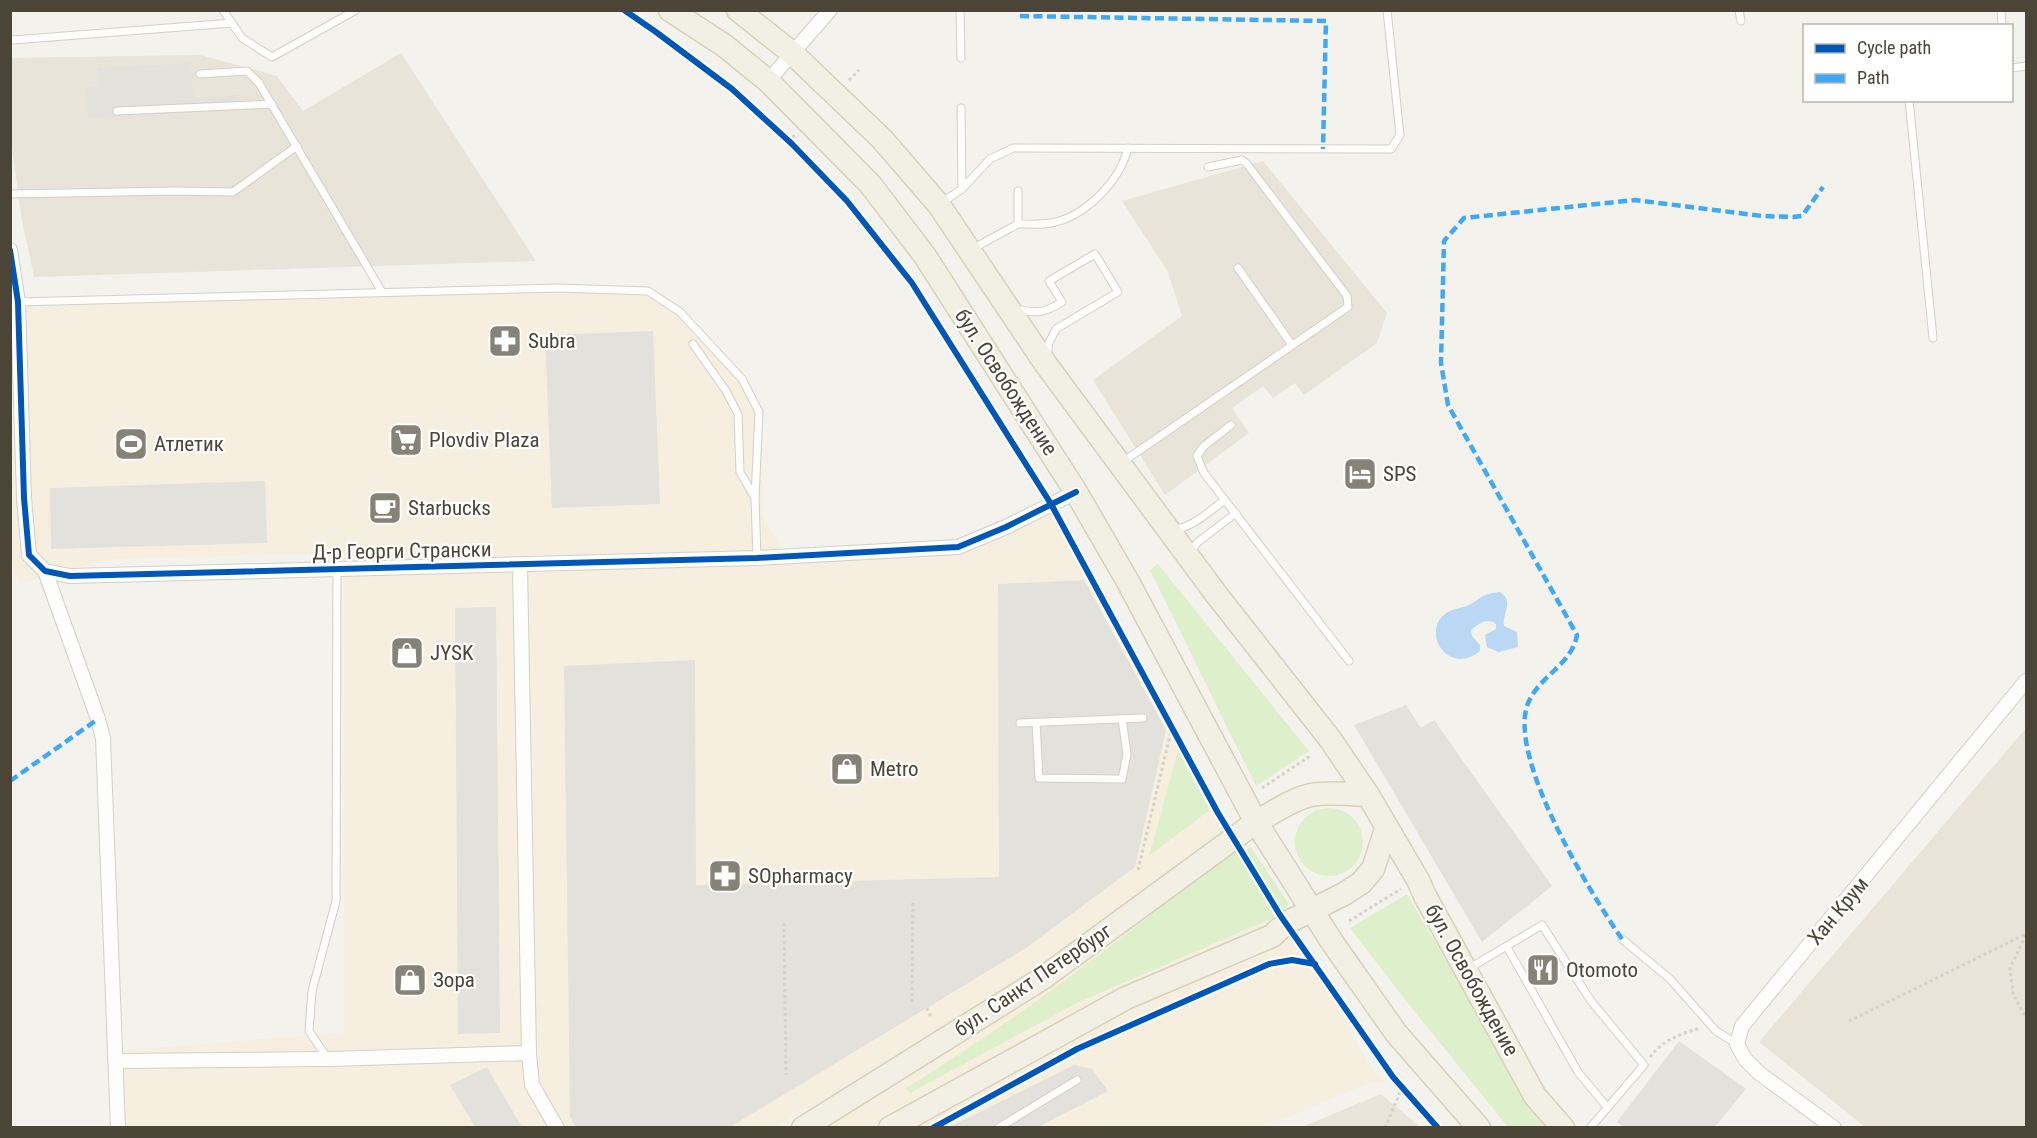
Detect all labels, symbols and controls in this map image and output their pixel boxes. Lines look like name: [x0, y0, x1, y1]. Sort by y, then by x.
legend: [1803, 24, 2013, 102]
text: Cycle path: [1857, 37, 1931, 58]
text: Path: [1857, 67, 1890, 88]
street label: бул. Освобождение: [950, 304, 1062, 460]
pharmacy icon: Subra: [487, 323, 523, 359]
place label: Subra: [528, 329, 575, 353]
supermarket icon: Plovdiv Plaza: [388, 422, 424, 458]
sports icon: Атлетик: [113, 426, 149, 462]
place label: Plovdiv Plaza: [429, 428, 540, 452]
place label: Атлетик: [154, 432, 224, 456]
hotel icon: SPS: [1342, 456, 1378, 492]
place label: SPS: [1383, 462, 1417, 486]
cafe icon: Starbucks: [367, 490, 403, 526]
place label: Starbucks: [408, 496, 491, 520]
street label: Д-р Георги Странски: [312, 537, 492, 565]
shop icon: JYSK: [389, 635, 425, 671]
place label: JYSK: [430, 641, 474, 665]
shop icon: Metro: [829, 751, 865, 787]
place label: Metro: [870, 757, 919, 781]
pharmacy icon: SOpharmacy: [707, 858, 743, 894]
place label: SOpharmacy: [748, 864, 853, 888]
street label: Хан Крум: [1803, 872, 1873, 950]
street label: бул. Освобождение: [1420, 900, 1524, 1060]
street label: бул. Санкт Петербург: [950, 918, 1116, 1041]
restaurant icon: Otomoto: [1525, 952, 1561, 988]
place label: Otomoto: [1566, 958, 1638, 982]
shop icon: Зора: [392, 962, 428, 998]
place label: Зора: [433, 968, 475, 992]

